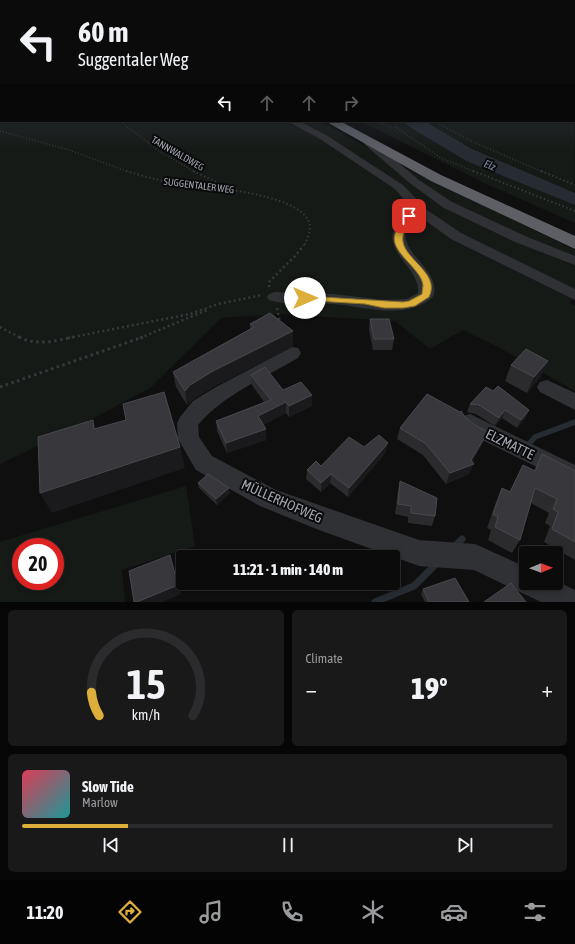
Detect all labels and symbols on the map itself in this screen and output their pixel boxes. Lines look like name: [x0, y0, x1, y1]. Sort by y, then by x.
street label: TANNWALDWEG: [150, 134, 206, 173]
water label: Elz: [482, 157, 498, 173]
street label: SUGGENTALER WEG: [163, 176, 235, 195]
pin: [392, 199, 426, 233]
position arrow: [284, 277, 326, 319]
street label: ELZMATTE: [483, 425, 537, 463]
street label: MÜLLERHOFWEG: [239, 476, 325, 526]
speed limit sign: 20: [12, 538, 64, 590]
north arrow: [519, 546, 563, 590]

